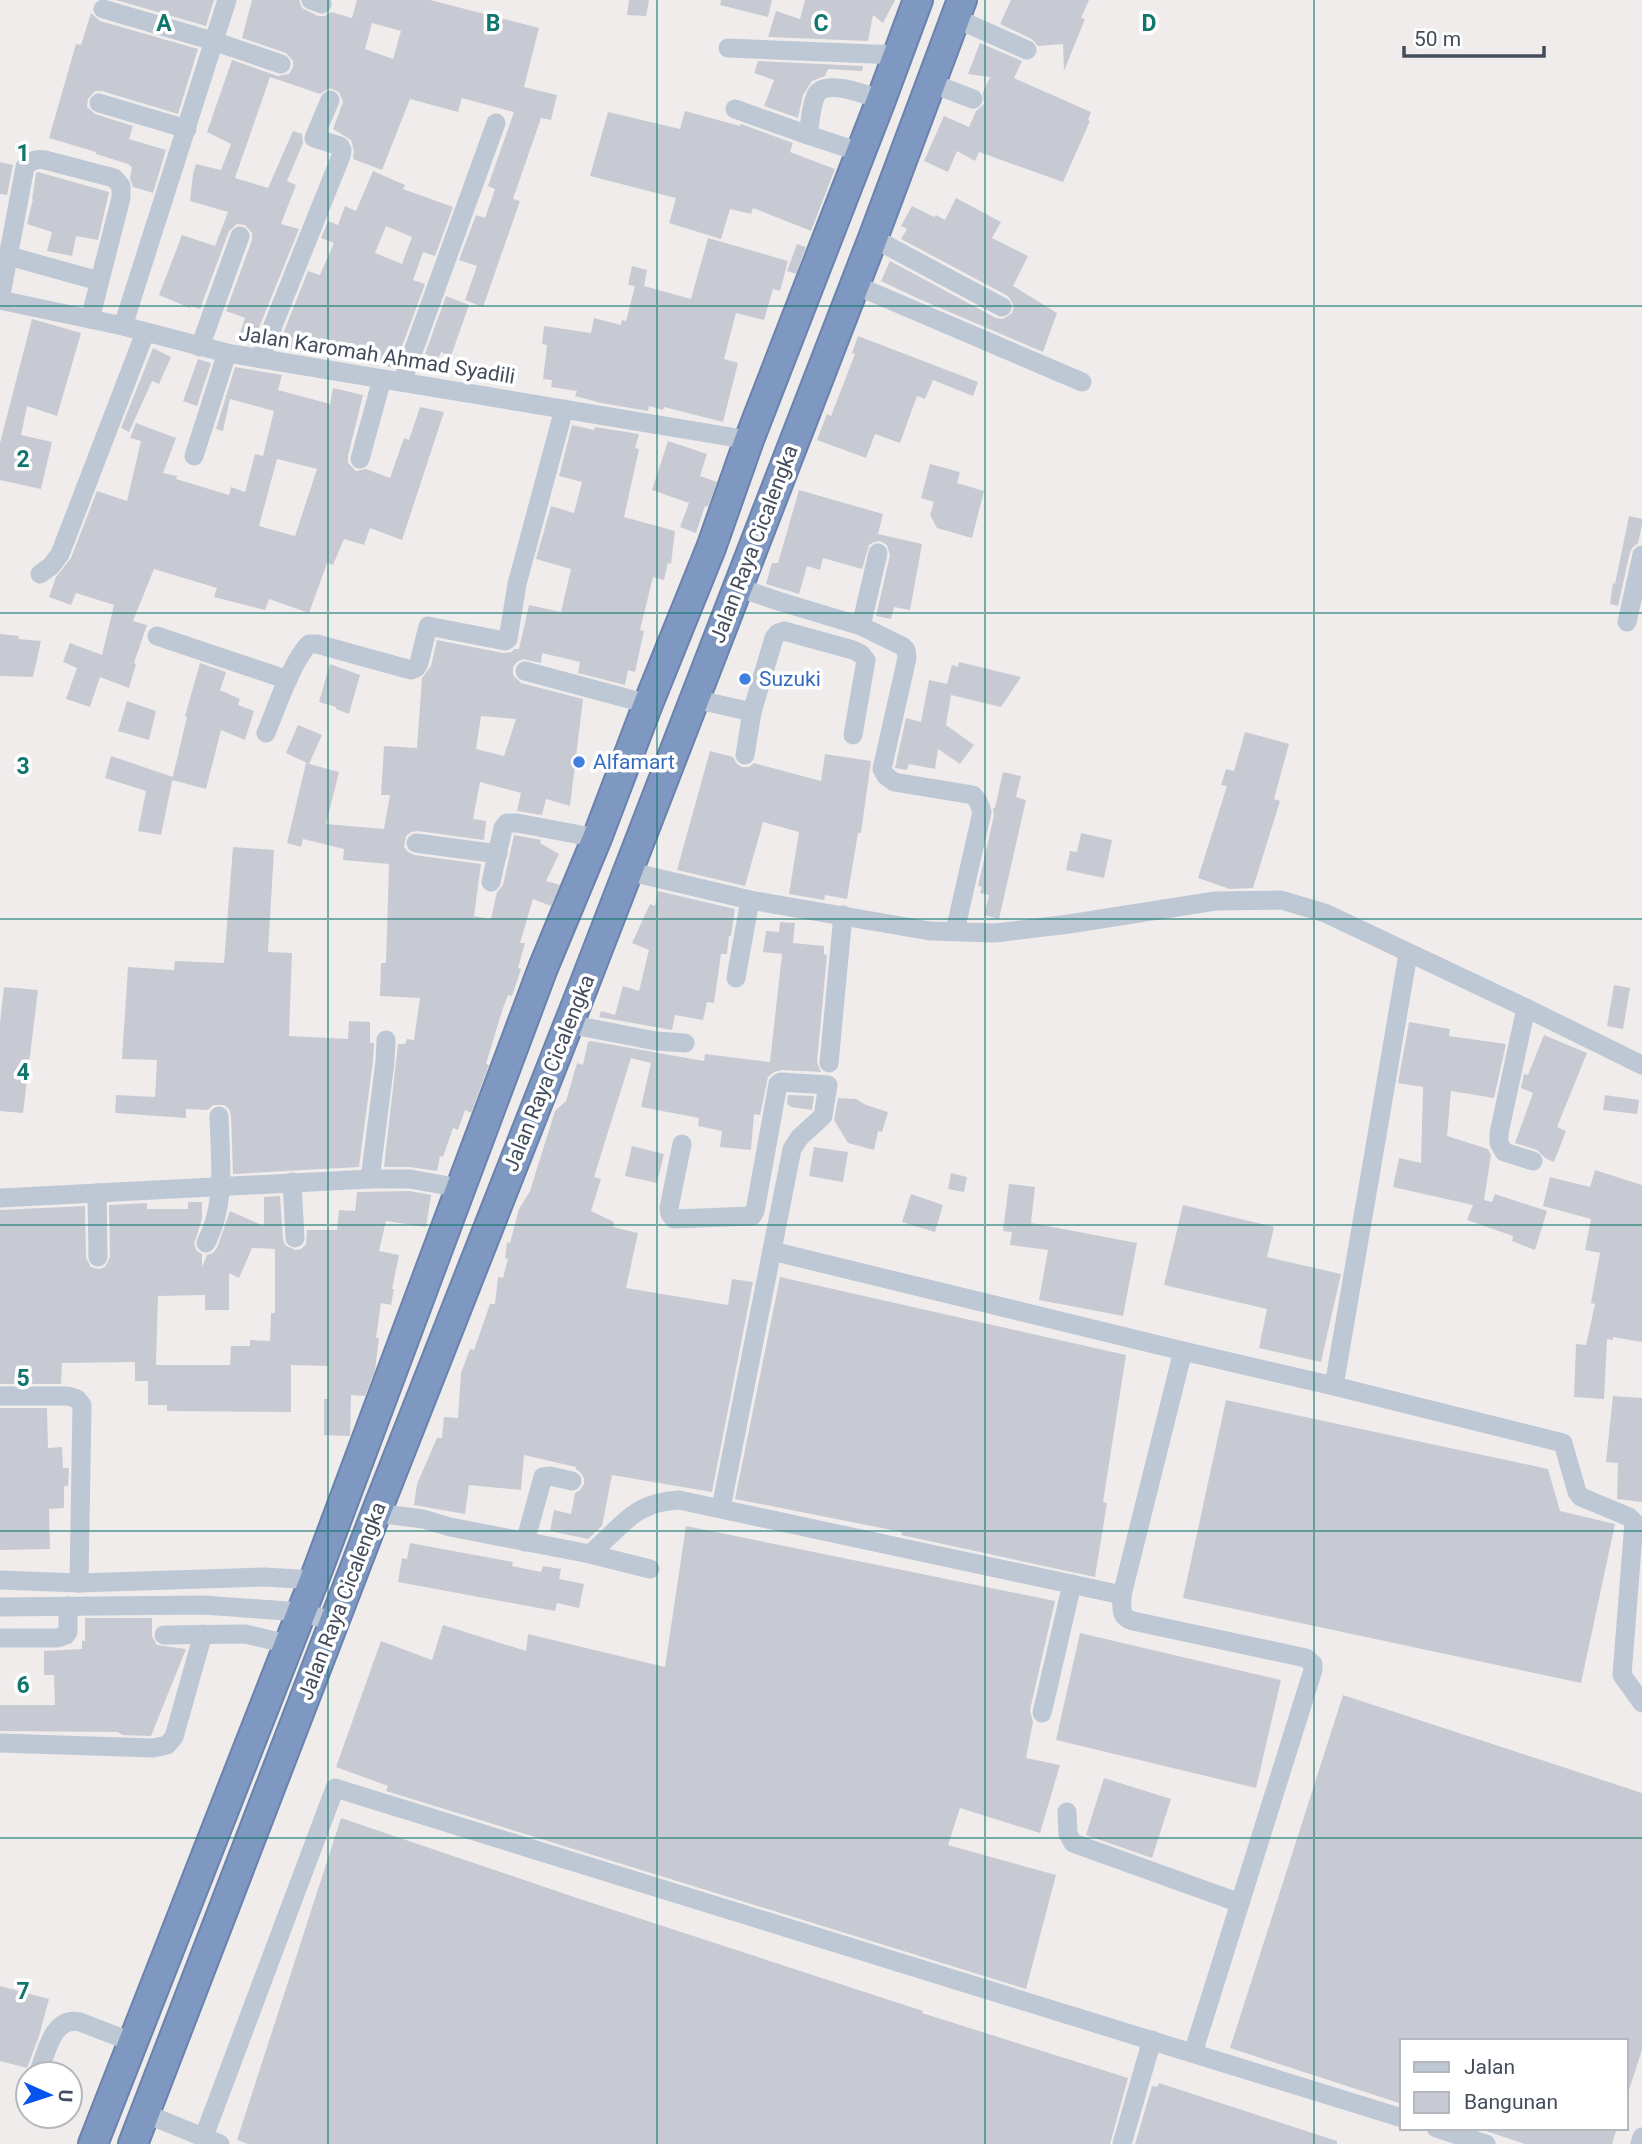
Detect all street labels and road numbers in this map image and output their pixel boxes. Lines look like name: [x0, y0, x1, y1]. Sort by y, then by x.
street label: Jalan Karomah Ahmad Syadili: [237, 321, 517, 389]
street label: Jalan Raya Cicalengka: [705, 442, 803, 646]
street label: Jalan Raya Cicalengka: [499, 971, 599, 1175]
street label: Jalan Raya Cicalengka: [293, 1499, 391, 1703]

